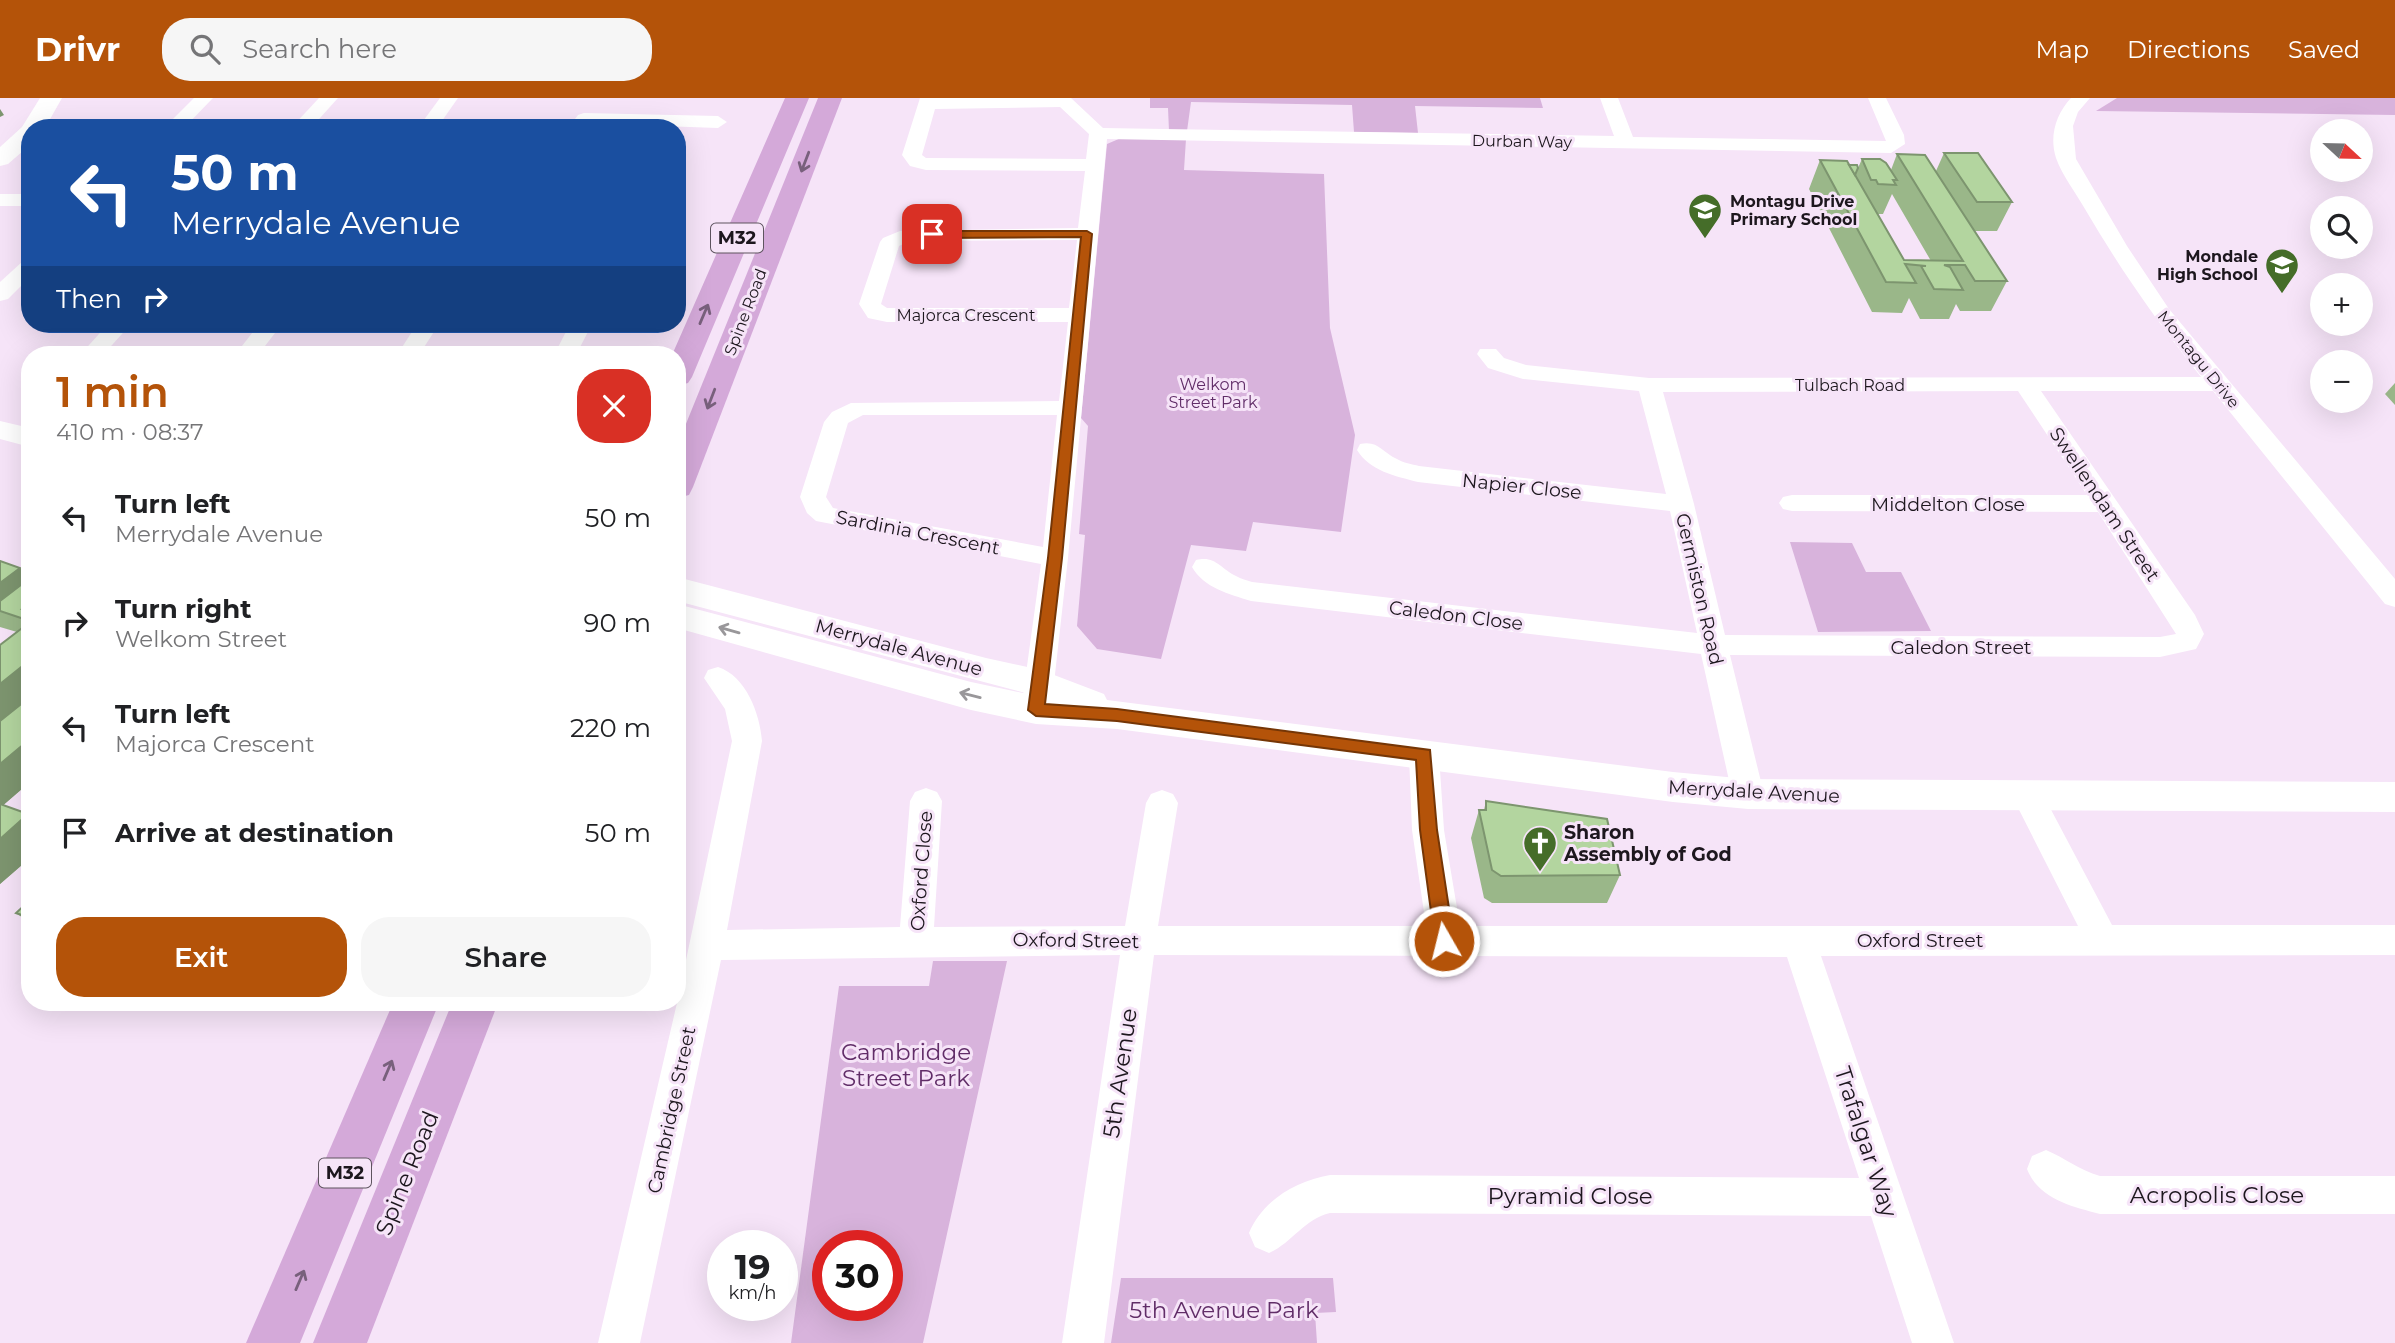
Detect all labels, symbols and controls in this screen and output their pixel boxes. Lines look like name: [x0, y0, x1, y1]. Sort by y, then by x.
search box: [162, 18, 652, 81]
text: Drivr: [35, 29, 120, 69]
icon: search: [186, 30, 224, 68]
text: Search here: [242, 33, 397, 65]
text: Map: [2036, 35, 2089, 64]
text: Directions: [2127, 35, 2250, 64]
text: Saved: [2288, 35, 2360, 64]
north arrow: [2310, 119, 2373, 182]
map controls: [2310, 119, 2373, 413]
street label: Durban Way: [1472, 131, 1573, 152]
text: 50 m: [171, 143, 299, 202]
icon: left: [56, 147, 147, 238]
one-way arrow: [797, 150, 810, 172]
school or university icon: Montagu Drive Primary School: [1686, 191, 1724, 240]
place label: Montagu Drive Primary School: [1730, 192, 1857, 229]
button: search: [2310, 196, 2373, 259]
text: Merrydale Avenue: [171, 203, 461, 242]
pin: [902, 204, 962, 264]
icon: arrive: [913, 215, 951, 253]
road number: M32: [711, 223, 763, 252]
school or university icon: Mondale High School: [2263, 246, 2301, 295]
place label: Mondale High School: [2157, 247, 2258, 284]
street label: Spine Road: [720, 266, 771, 358]
button: +: [2310, 273, 2373, 336]
icon: right: [136, 280, 174, 318]
text: Then: [56, 283, 122, 315]
one-way arrow: [698, 304, 711, 326]
street label: Majorca Crescent: [897, 306, 1036, 325]
street label: Montagu Drive: [2154, 307, 2244, 412]
button: −: [2310, 350, 2373, 413]
text: 1 min: [56, 366, 169, 418]
button: close: [577, 369, 651, 443]
park label: Welkom Street Park: [1168, 375, 1258, 412]
street label: Tulbach Road: [1795, 376, 1905, 395]
one-way arrow: [704, 388, 717, 410]
text: 410 m · 08:37: [56, 418, 203, 446]
street label: Swellendam Street: [2045, 423, 2165, 586]
street label: Napier Close: [1461, 469, 1583, 504]
text: Turn left: [115, 488, 231, 520]
street label: Middelton Close: [1871, 493, 2025, 516]
icon: left: [56, 499, 94, 537]
text: 50 m: [585, 502, 651, 534]
street label: Sardinia Crescent: [834, 505, 1002, 560]
street label: Germiston Road: [1671, 511, 1728, 667]
text: Merrydale Avenue: [115, 520, 323, 548]
text: Turn right: [115, 593, 251, 625]
street label: Caledon Close: [1388, 596, 1524, 635]
icon: right: [56, 604, 94, 642]
text: 90 m: [584, 607, 651, 639]
street label: Merrydale Avenue: [813, 614, 985, 681]
one-way arrow: [718, 623, 740, 636]
text: Welkom Street: [115, 625, 287, 653]
street label: Caledon Street: [1890, 636, 2032, 659]
one-way arrow: [959, 688, 982, 702]
text: Turn left: [115, 698, 231, 730]
icon: left: [56, 709, 94, 747]
text: 220 m: [570, 712, 651, 744]
text: Majorca Crescent: [115, 730, 315, 758]
street label: Merrydale Avenue: [1668, 776, 1840, 807]
street label: Oxford Close: [906, 810, 937, 932]
icon: arrive: [56, 814, 94, 852]
text: Arrive at destination: [115, 817, 394, 849]
text: 50 m: [585, 817, 651, 849]
place label: Sharon Assembly of God: [1563, 821, 1732, 866]
church icon: Sharon Assembly of God: [1521, 824, 1559, 873]
position arrow: [1407, 904, 1481, 978]
button: Exit: [56, 917, 347, 997]
button: Share: [361, 917, 651, 997]
street label: Oxford Street: [1012, 928, 1140, 953]
street label: Oxford Street: [1857, 929, 1984, 952]
street label: 5th Avenue: [1097, 1006, 1143, 1140]
street label: Cambridge Street: [643, 1024, 700, 1196]
park label: Cambridge Street Park: [841, 1038, 971, 1092]
one-way arrow: [382, 1060, 395, 1082]
street label: Trafalgar Way: [1828, 1063, 1904, 1221]
street label: Spine Road: [369, 1107, 445, 1239]
road number: M32: [319, 1158, 371, 1188]
street label: Acropolis Close: [2130, 1181, 2304, 1209]
street label: Pyramid Close: [1487, 1182, 1653, 1210]
speed limit sign: 30: [812, 1230, 903, 1321]
text: 19: [734, 1245, 771, 1288]
one-way arrow: [294, 1270, 307, 1291]
text: km/h: [728, 1282, 777, 1304]
park label: 5th Avenue Park: [1129, 1296, 1319, 1324]

